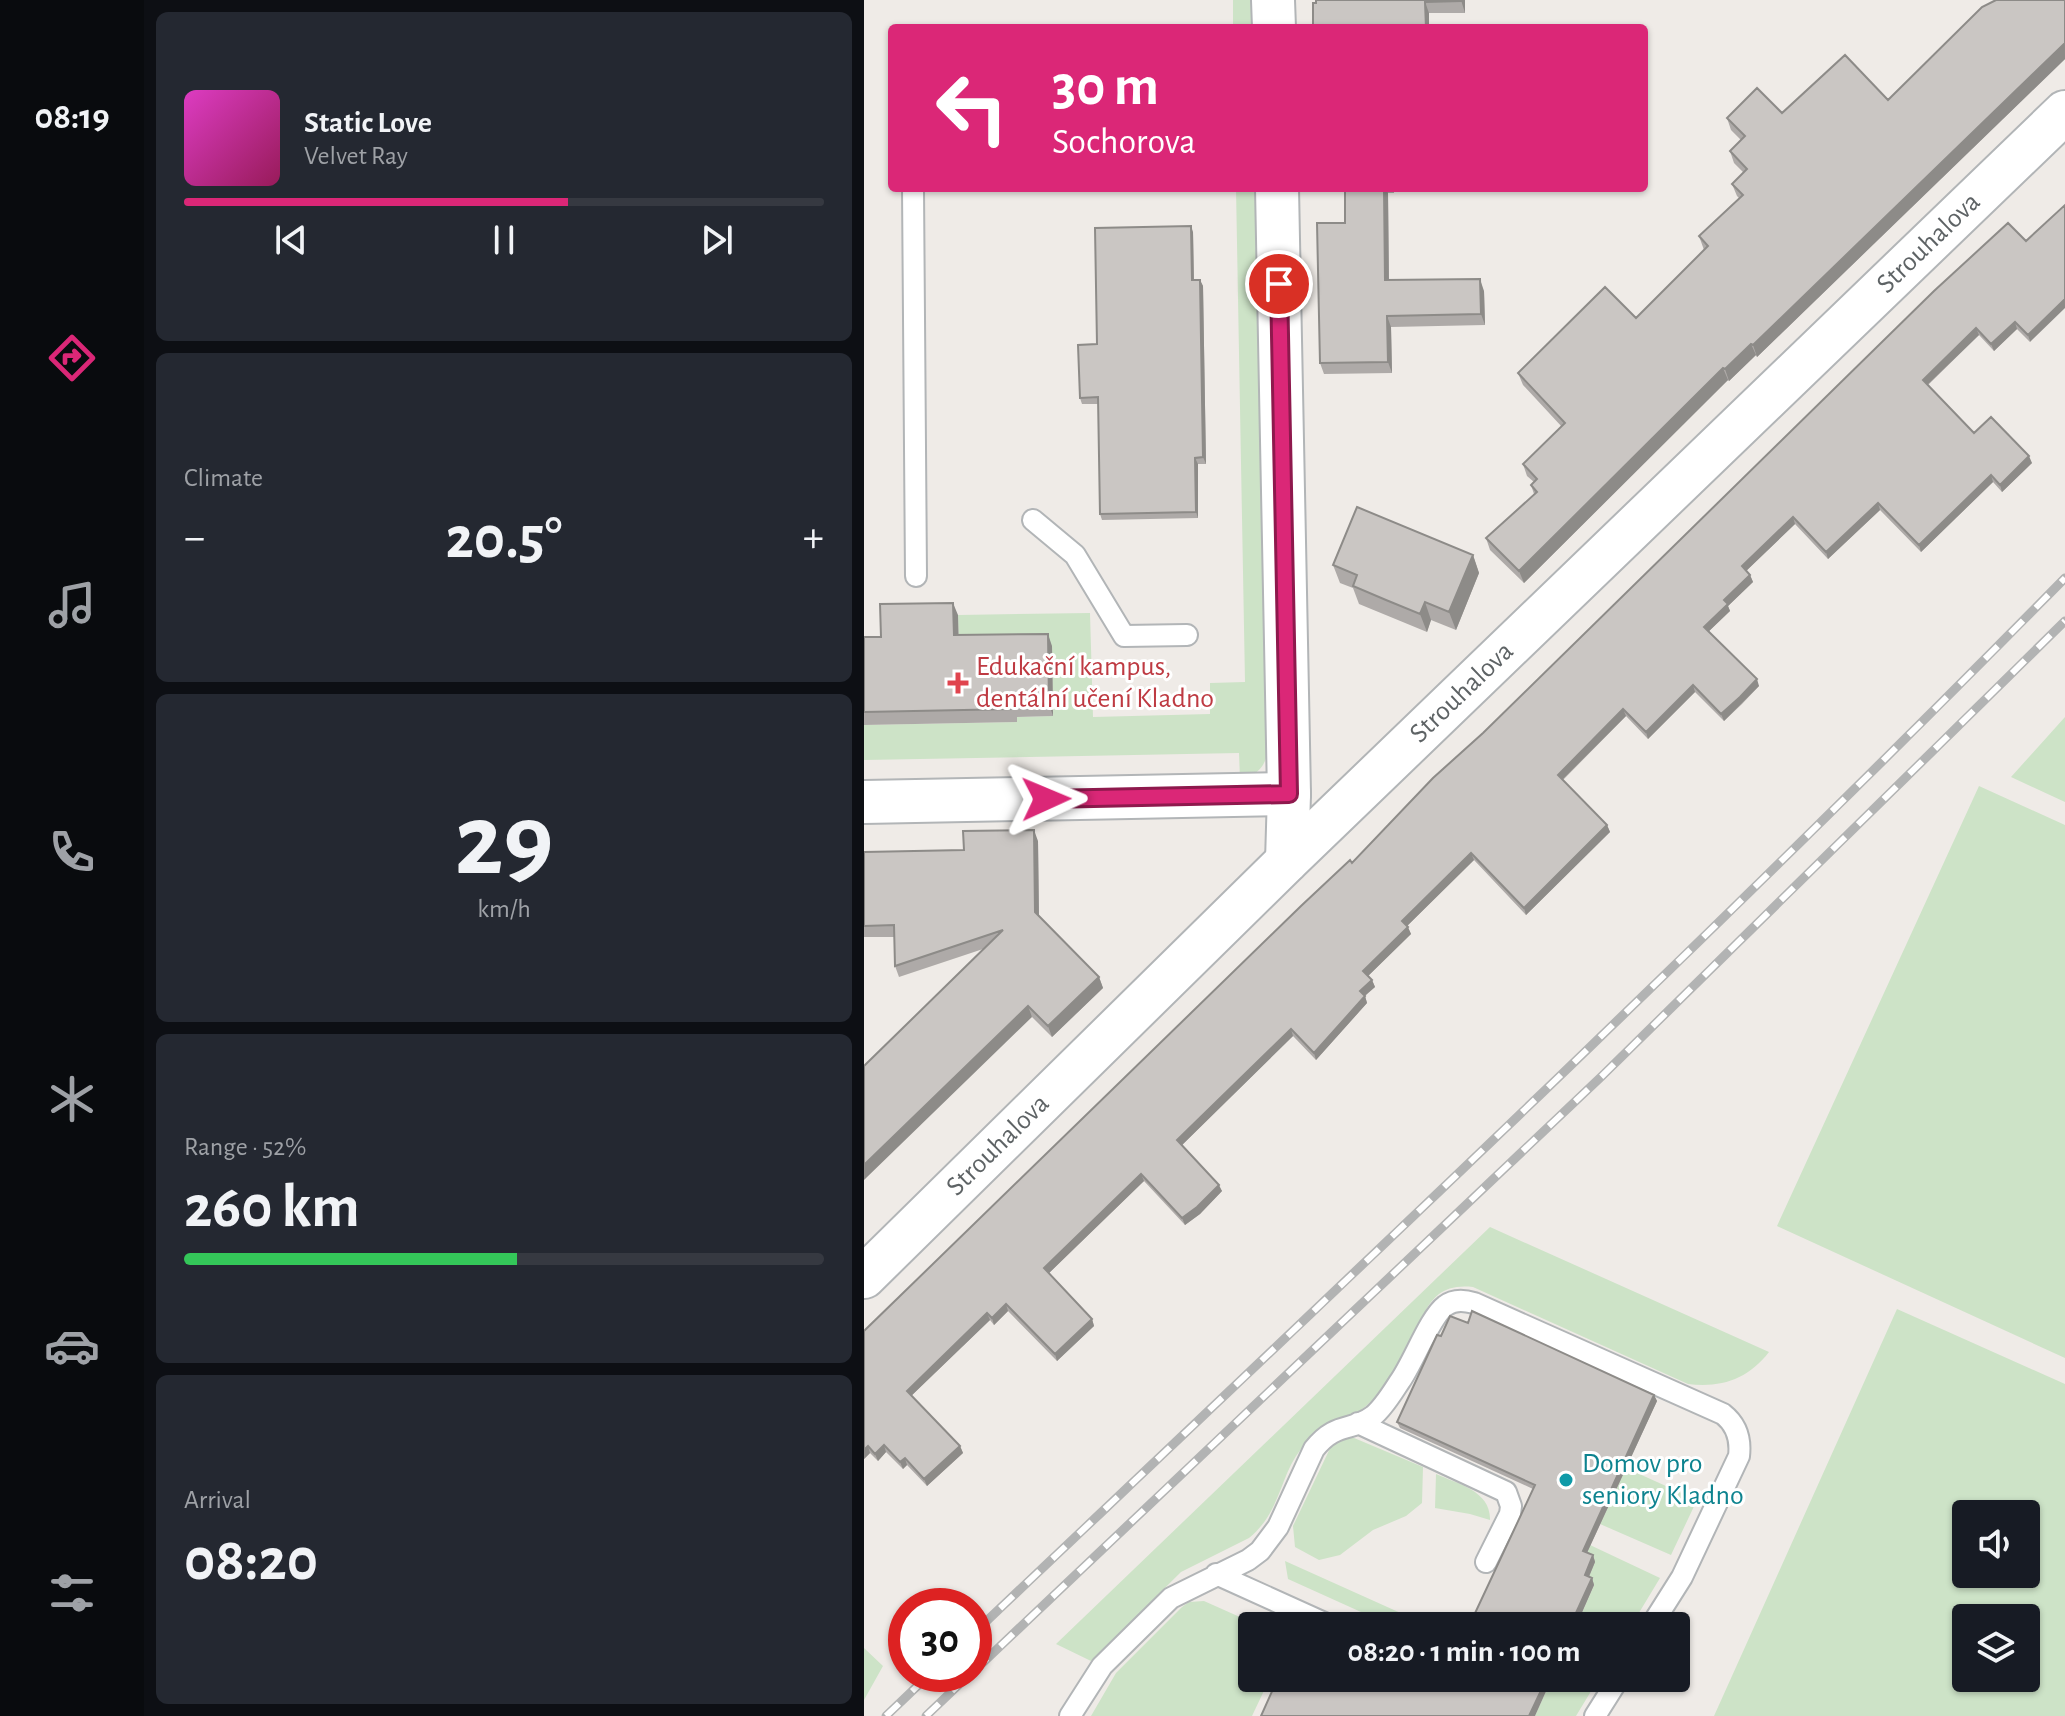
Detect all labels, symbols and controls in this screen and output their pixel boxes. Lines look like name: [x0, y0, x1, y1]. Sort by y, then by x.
icon: left: [920, 56, 1024, 160]
text: 30 m: [1052, 59, 1159, 115]
text: 08:19: [34, 99, 110, 135]
text: Static Love: [304, 108, 432, 138]
text: Sochorova: [1052, 124, 1196, 160]
text: Velvet Ray: [304, 143, 408, 169]
street label: Strouhalova: [1872, 188, 1986, 299]
icon: previous: [269, 218, 313, 262]
icon: pause: [482, 218, 526, 262]
icon: next: [695, 218, 739, 262]
pin: [1245, 250, 1313, 318]
icon: arrive: [1257, 262, 1301, 306]
icon: directions: [44, 330, 100, 386]
text: Climate: [184, 465, 263, 491]
text: 20.5°: [446, 509, 562, 569]
text: −: [184, 516, 205, 560]
text: +: [803, 516, 824, 560]
icon: music: [44, 577, 100, 633]
street label: Strouhalova: [1405, 637, 1519, 748]
place label: Edukační kampus, dentální učení Kladno: [976, 653, 1214, 713]
marker: Edukační kampus, dentální učení Kladno: [947, 672, 969, 694]
position arrow: [1004, 757, 1088, 841]
text: 29: [454, 790, 554, 894]
icon: phone: [44, 824, 100, 880]
text: km/h: [477, 896, 531, 922]
icon: climate: [44, 1071, 100, 1127]
street label: Strouhalova: [941, 1089, 1055, 1201]
text: Range · 52%: [184, 1134, 306, 1160]
text: 260 km: [184, 1178, 360, 1238]
icon: car: [44, 1318, 100, 1374]
place label: Domov pro seniory Kladno: [1582, 1450, 1744, 1510]
marker: Domov pro seniory Kladno: [1557, 1471, 1575, 1489]
text: Arrival: [184, 1487, 251, 1513]
map controls: [1952, 1500, 2040, 1692]
button: sound: [1952, 1500, 2040, 1588]
text: 08:20: [184, 1531, 318, 1591]
icon: filters: [44, 1565, 100, 1621]
speed limit sign: 30: [888, 1588, 992, 1692]
button: layers: [1952, 1604, 2040, 1692]
text: 08:20 · 1 min · 100 m: [1348, 1637, 1580, 1667]

